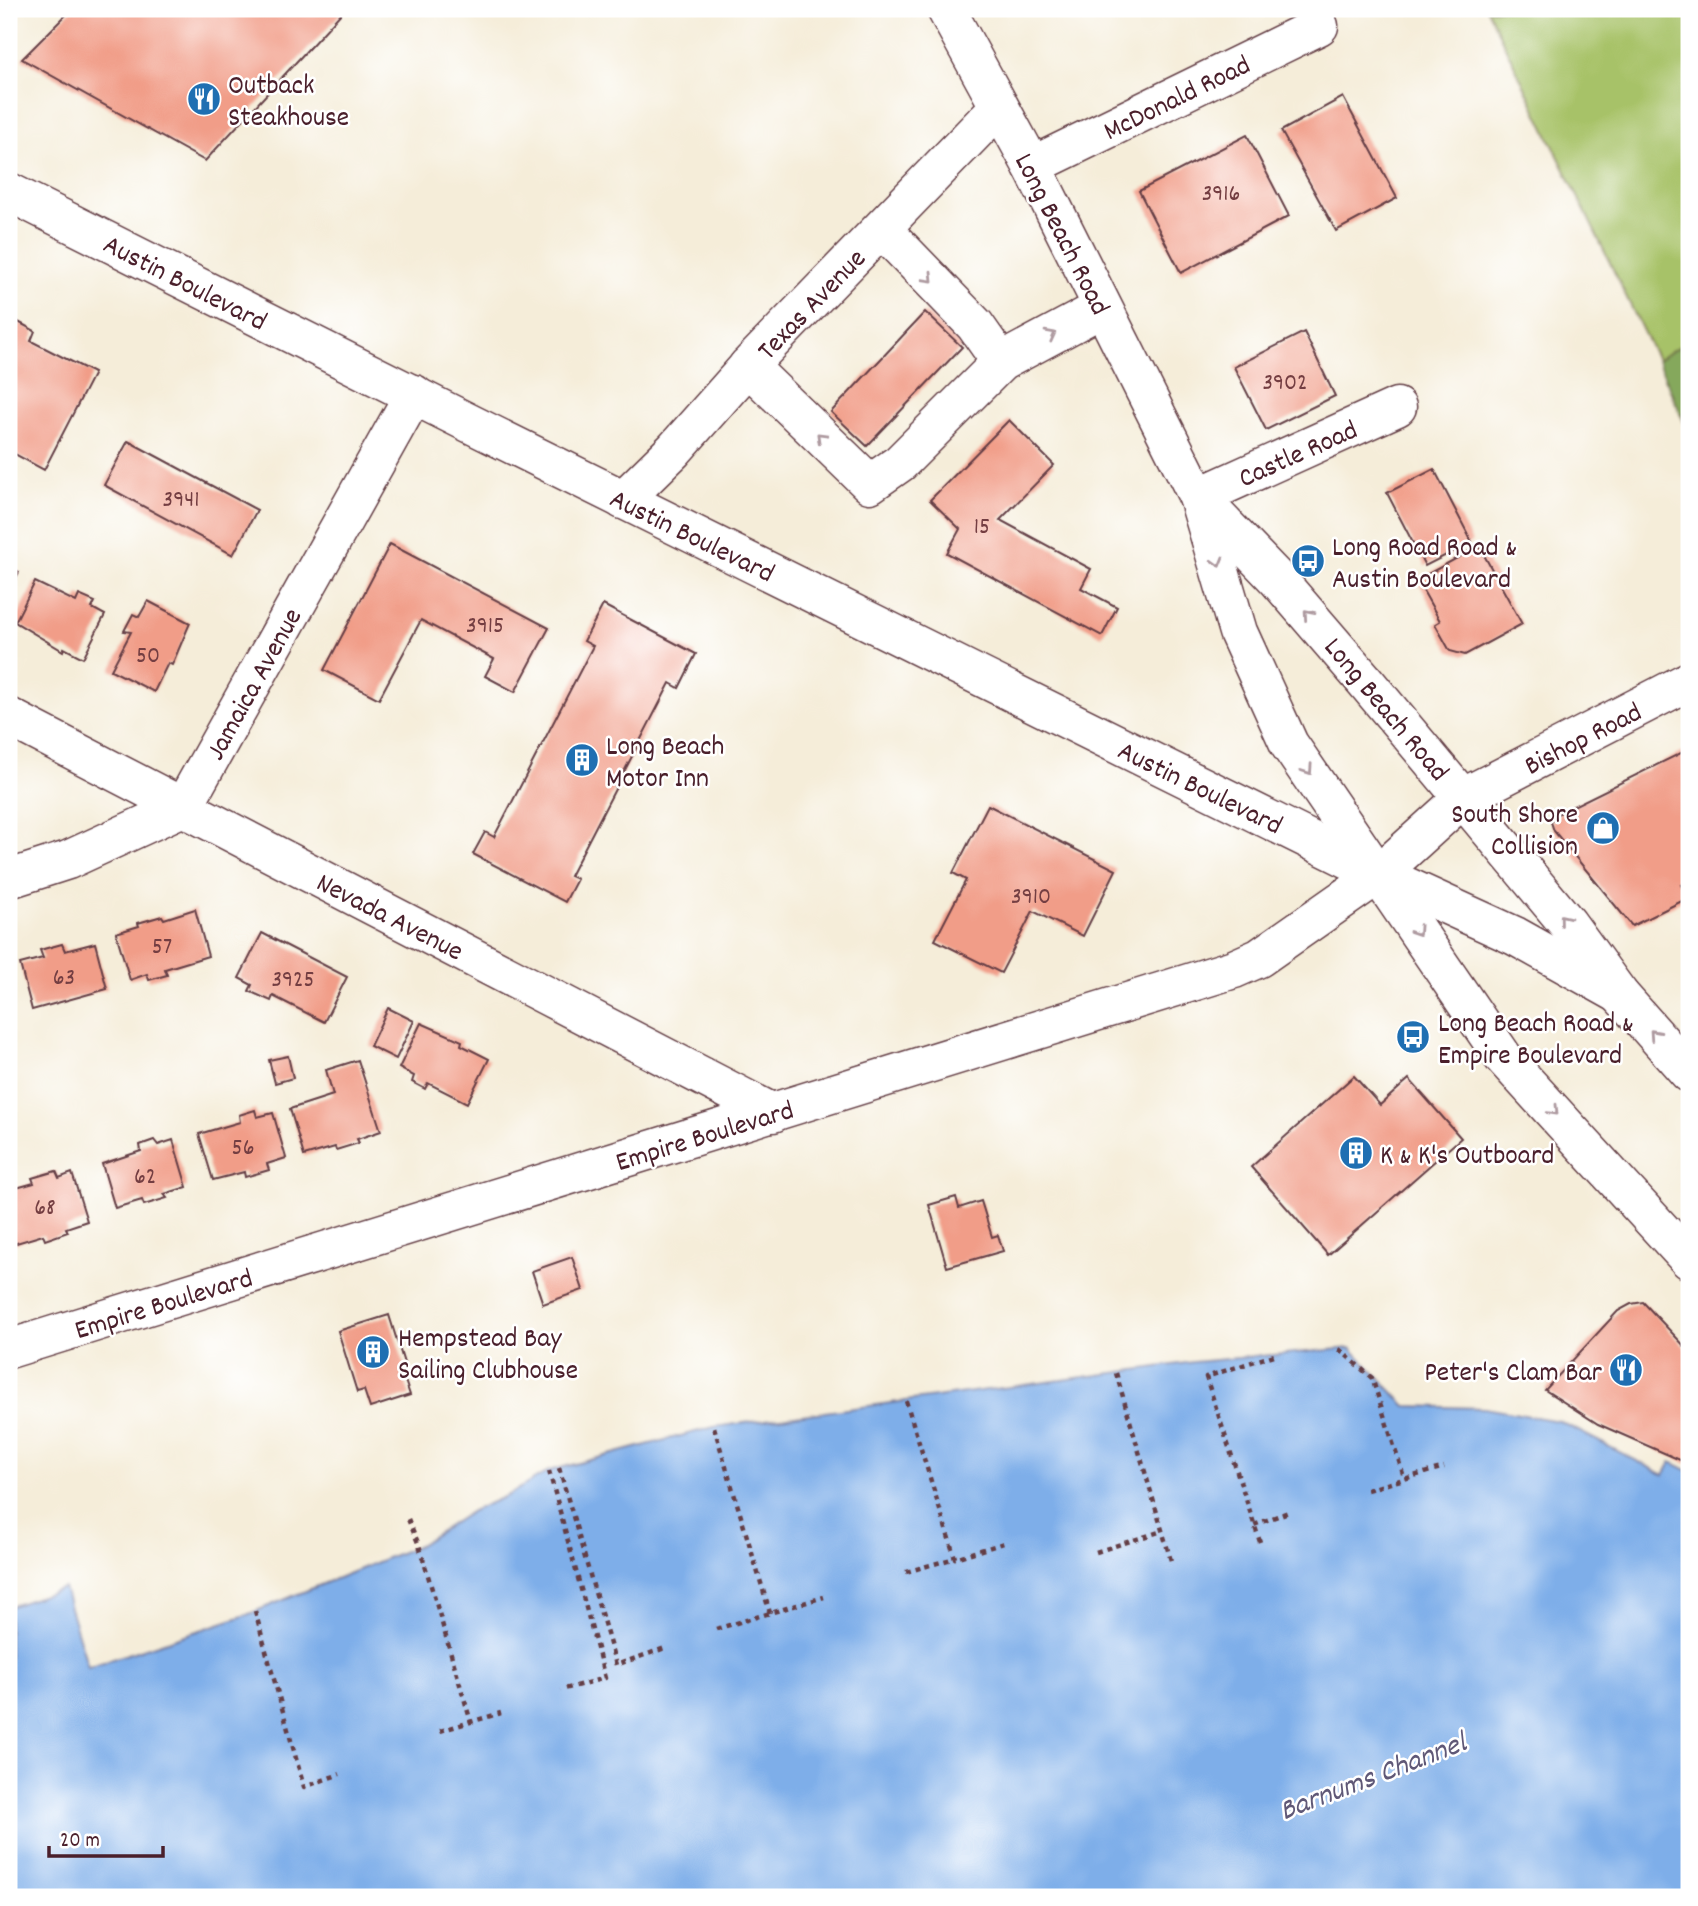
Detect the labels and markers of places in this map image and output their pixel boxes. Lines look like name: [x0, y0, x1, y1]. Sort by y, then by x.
place label: Outback Steakhouse: [228, 68, 349, 140]
restaurant icon: Outback Steakhouse: [185, 80, 223, 118]
place label: Long Road Road & Austin Boulevard: [1332, 530, 1517, 602]
bus stop icon: Long Road Road & Austin Boulevard: [1289, 542, 1327, 580]
place label: Long Beach Motor Inn: [606, 729, 724, 801]
building icon: Long Beach Motor Inn: [563, 741, 601, 779]
place label: South Shore Collision: [1451, 797, 1578, 869]
shop icon: South Shore Collision: [1584, 809, 1622, 847]
place label: Long Beach Road & Empire Boulevard: [1438, 1006, 1634, 1078]
bus stop icon: Long Beach Road & Empire Boulevard: [1394, 1018, 1432, 1056]
building icon: K & K's Outboard: [1337, 1134, 1375, 1172]
place label: K & K's Outboard: [1380, 1138, 1554, 1178]
place label: Hempstead Bay Sailing Clubhouse: [398, 1321, 578, 1393]
building icon: Hempstead Bay Sailing Clubhouse: [354, 1333, 392, 1371]
restaurant icon: Peter's Clam Bar: [1607, 1351, 1645, 1389]
place label: Peter's Clam Bar: [1424, 1355, 1603, 1395]

